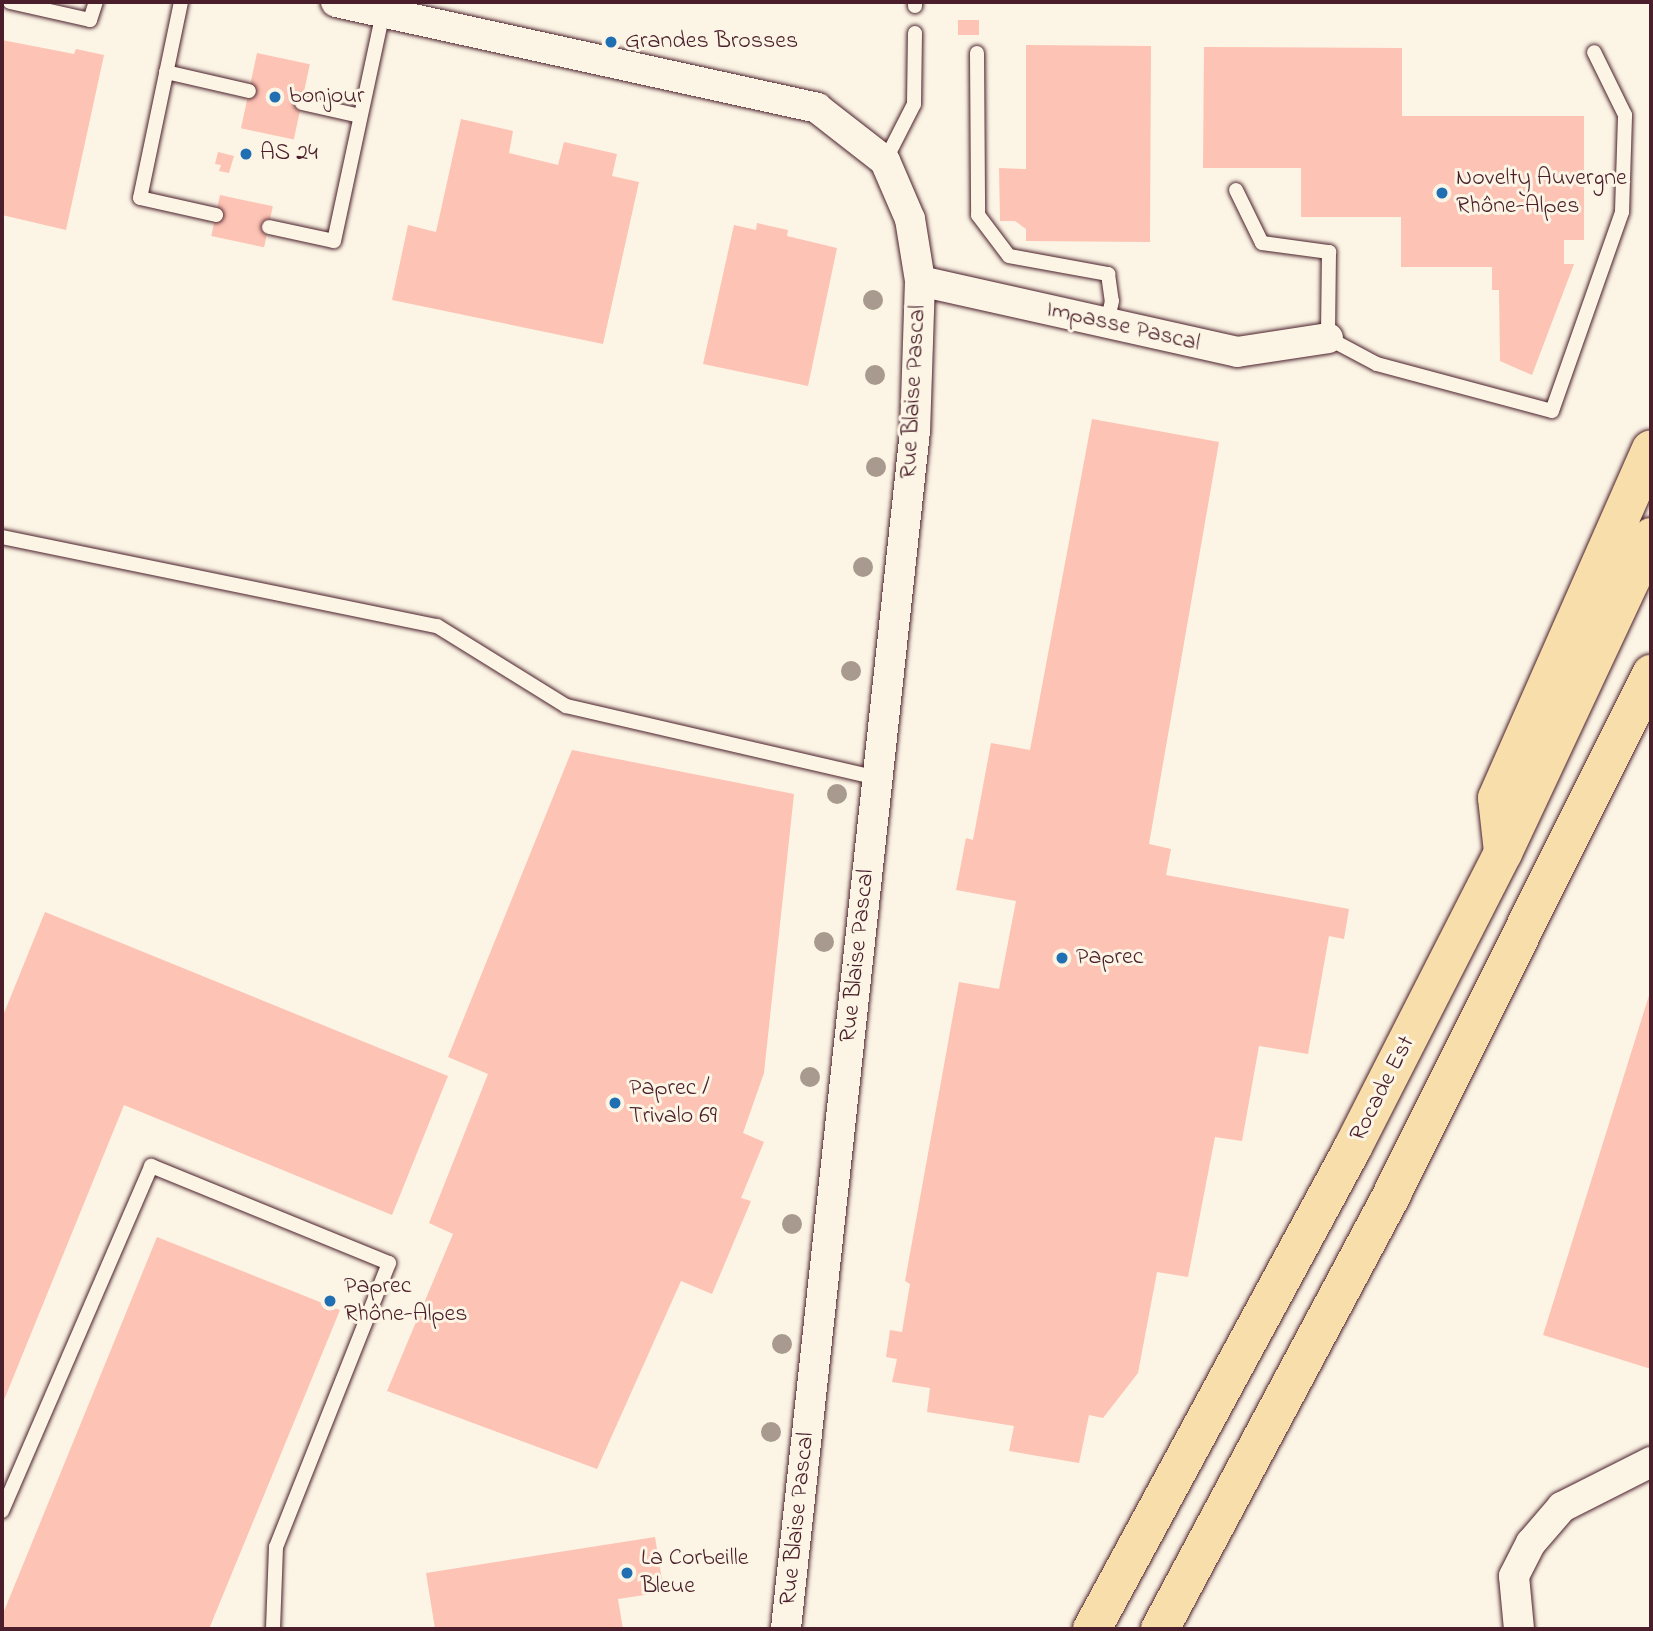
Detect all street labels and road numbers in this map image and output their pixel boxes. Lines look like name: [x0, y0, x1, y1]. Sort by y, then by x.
street label: Impasse Pascal: [1043, 295, 1203, 359]
street label: Rue Blaise Pascal: [895, 304, 933, 480]
street label: Rue Blaise Pascal: [835, 868, 881, 1044]
street label: Rocade Est: [1344, 1031, 1422, 1147]
street label: Rue Blaise Pascal: [775, 1431, 821, 1607]

